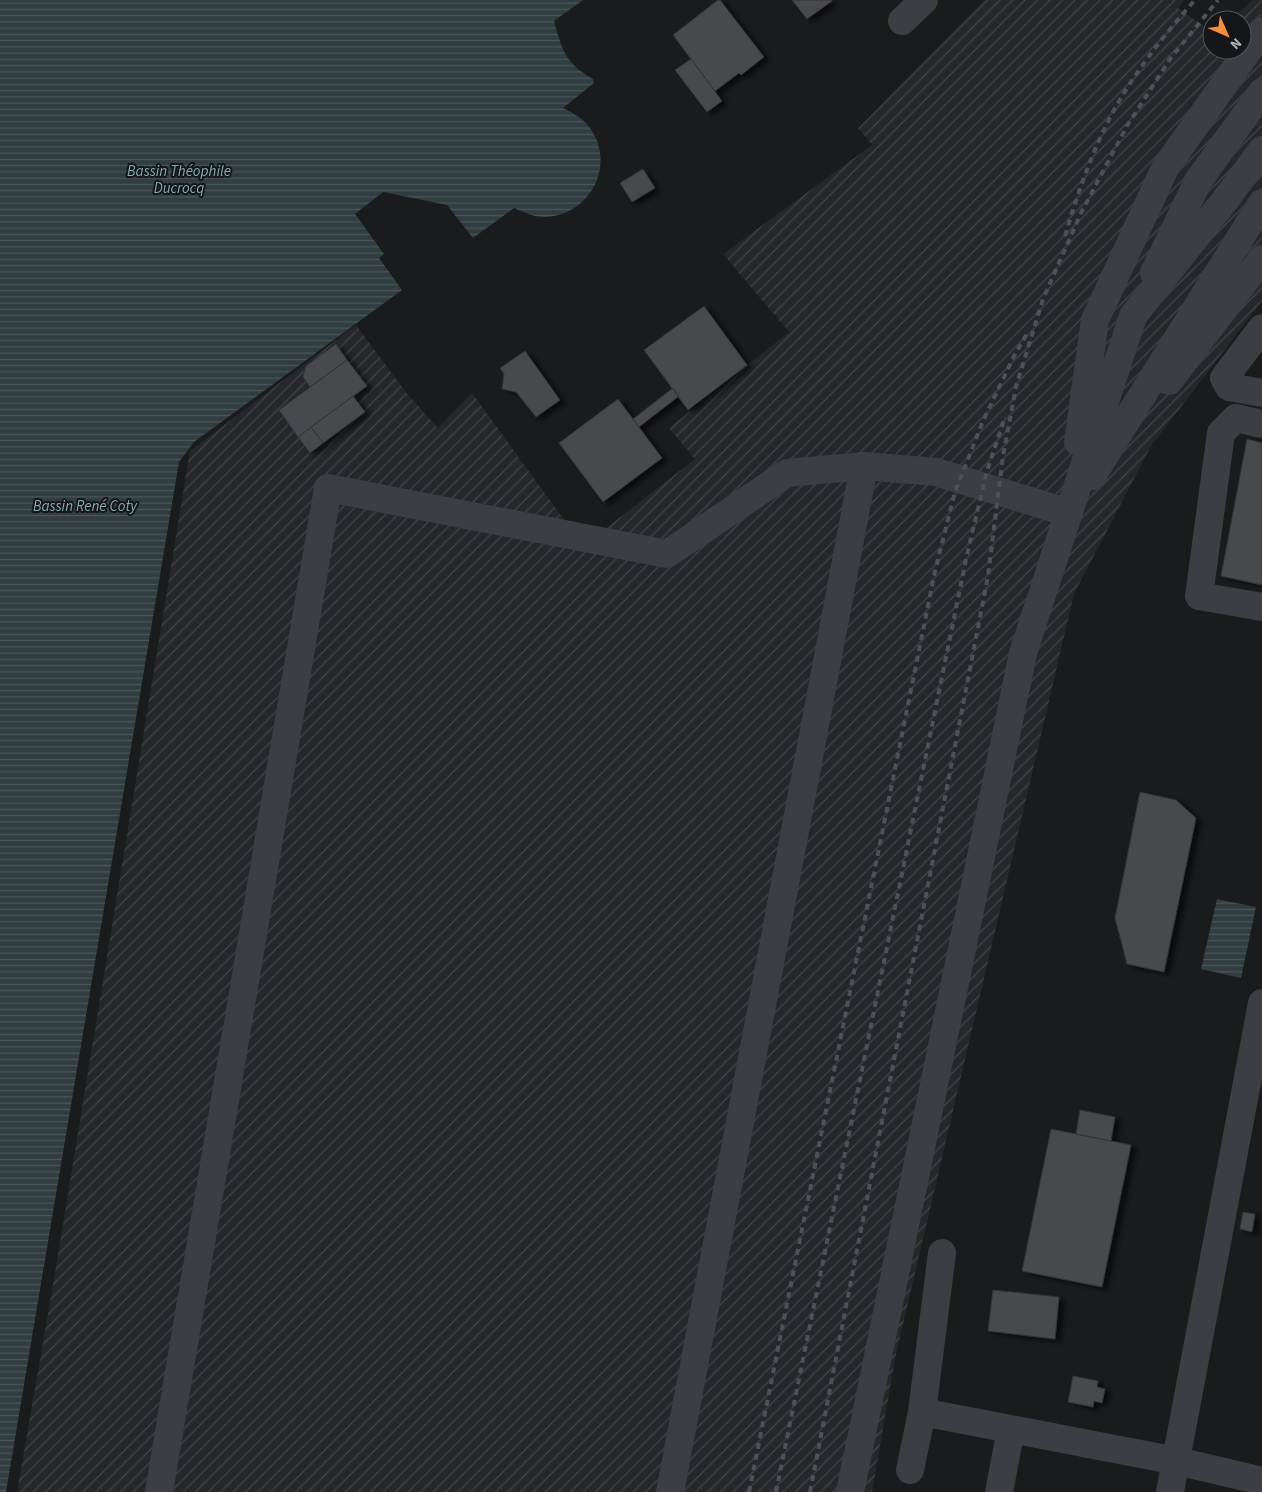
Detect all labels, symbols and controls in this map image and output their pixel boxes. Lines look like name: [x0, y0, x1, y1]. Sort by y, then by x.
north arrow: [1202, 10, 1252, 60]
text: N: [1225, 33, 1246, 54]
water label: Bassin Théophile Ducrocq: [127, 161, 231, 199]
water label: Bassin René Coty: [33, 496, 138, 517]

